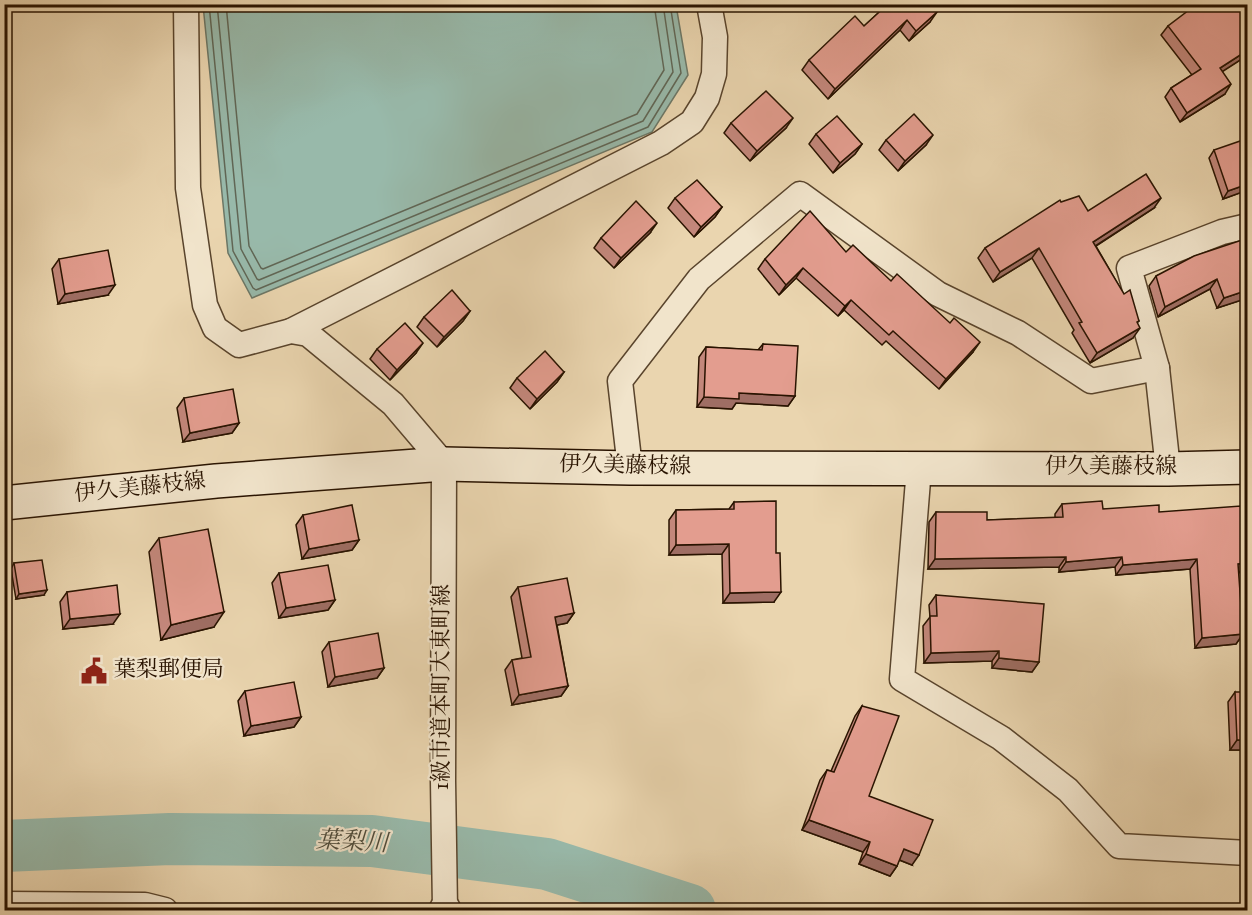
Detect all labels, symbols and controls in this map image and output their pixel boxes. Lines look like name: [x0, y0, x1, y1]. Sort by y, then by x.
street label: 伊久美藤枝線: [559, 450, 691, 484]
street label: 伊久美藤枝線: [1045, 452, 1177, 484]
street label: 伊久美藤枝線: [73, 466, 207, 512]
street label: 1級市道本町大東町線: [427, 584, 459, 790]
place label: 葉梨郵便局: [114, 655, 224, 687]
public building icon: 葉梨郵便局: [79, 656, 109, 686]
water label: 葉梨川: [315, 824, 392, 862]

